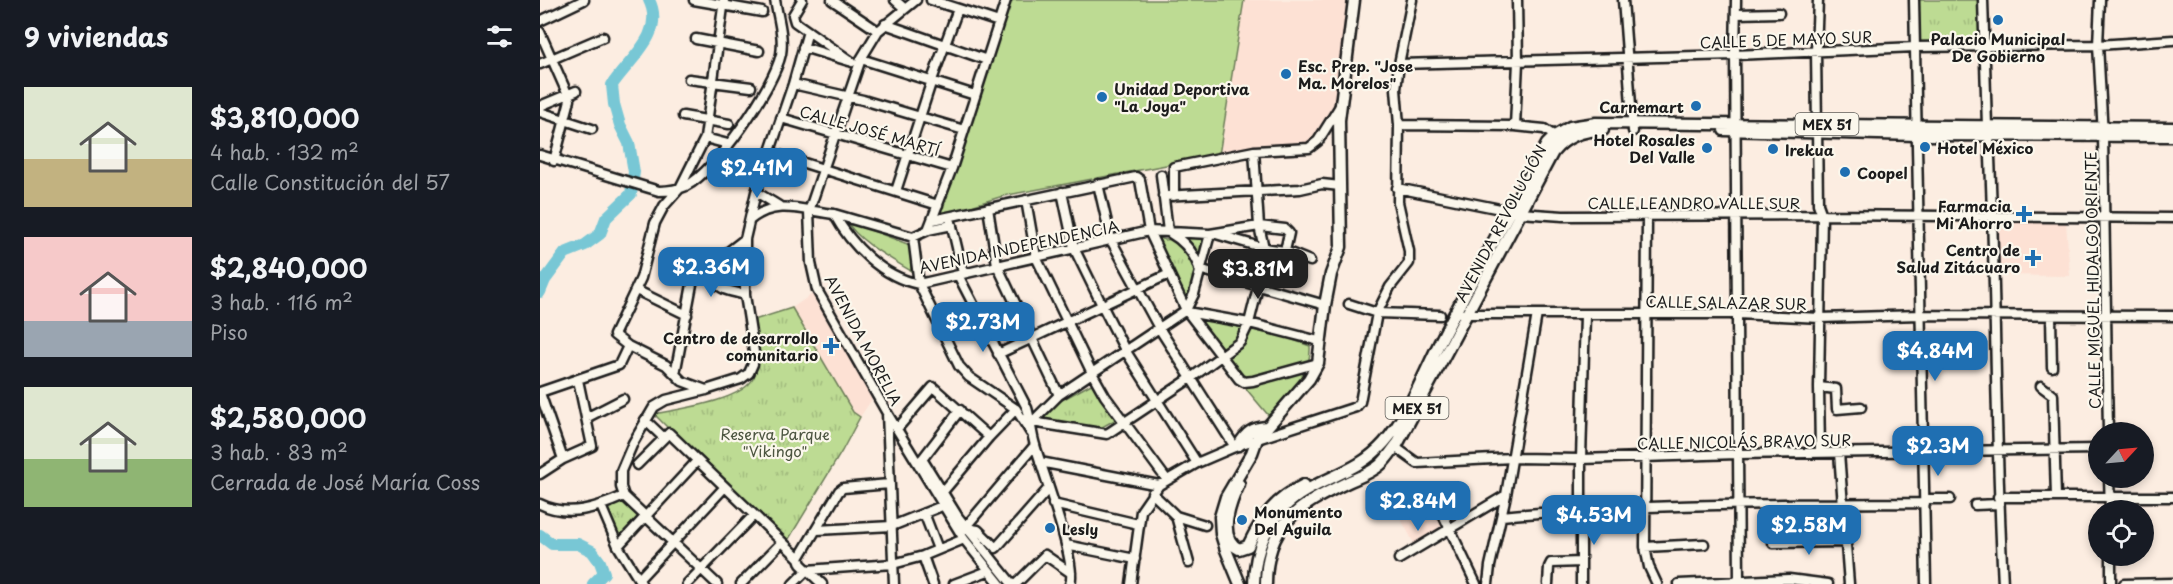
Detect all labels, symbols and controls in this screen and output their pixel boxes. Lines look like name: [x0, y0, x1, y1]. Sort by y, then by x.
marker: Palacio Municipal De Gobierno: [1991, 13, 2005, 27]
text: 9 viviendas: [24, 17, 169, 56]
icon: filters: [483, 20, 516, 53]
street label: CALLE 5 DE MAYO SUR: [1699, 24, 1873, 54]
place label: Palacio Municipal De Gobierno: [1931, 27, 2065, 67]
place label: Esc. Prep. "Jose Ma. Morelos": [1298, 54, 1413, 94]
marker: Esc. Prep. "Jose Ma. Morelos": [1279, 67, 1293, 81]
place label: Unidad Deportiva "La Joya": [1114, 77, 1250, 117]
marker: Unidad Deportiva "La Joya": [1095, 90, 1109, 104]
place label: Carnemart: [1599, 95, 1684, 118]
text: $3,810,000: [210, 98, 360, 137]
street label: CALLE JOSÉ MARTÍ: [797, 99, 944, 161]
marker: Carnemart: [1689, 99, 1703, 113]
icon: home: [72, 111, 144, 183]
road number: MEX 51: [1796, 113, 1858, 135]
place label: Hotel Rosales Del Valle: [1593, 128, 1695, 168]
place label: Hotel México: [1937, 136, 2034, 159]
text: 4 hab. · 132 m²: [210, 137, 359, 167]
place label: Irekua: [1785, 138, 1834, 161]
street label: AVENIDA REVOLUCIÓN: [1449, 140, 1551, 306]
marker: Hotel México: [1918, 140, 1932, 154]
marker: Hotel Rosales Del Valle: [1700, 141, 1714, 155]
marker: Irekua: [1766, 142, 1780, 156]
pin: $2.41M: [708, 148, 806, 199]
street label: CALLE MIGUEL HIDALGO ORIENTE: [2078, 151, 2106, 409]
text: $2.41M: [721, 152, 793, 182]
place label: Coopel: [1857, 161, 1908, 184]
marker: Coopel: [1838, 165, 1852, 179]
text: Calle Constitución del 57: [210, 167, 450, 197]
street label: CALLE LEANDRO VALLE SUR: [1588, 191, 1801, 214]
place label: Farmacia Mi Ahorro: [1936, 194, 2013, 234]
marker: Farmacia Mi Ahorro: [2017, 207, 2031, 221]
street label: AVENIDA INDEPENDENCIA: [917, 214, 1121, 278]
place label: Centro de Salud Zitácuaro: [1896, 238, 2020, 278]
pin: $2.36M: [662, 247, 760, 298]
text: $2,840,000: [210, 248, 368, 287]
pin: $3.81M: [1209, 249, 1307, 300]
marker: Centro de Salud Zitácuaro: [2024, 249, 2042, 267]
text: $2.36M: [672, 251, 750, 281]
text: $3.81M: [1222, 253, 1294, 283]
icon: home: [72, 261, 144, 333]
street label: AVENIDA MORELIA: [820, 271, 908, 409]
text: 3 hab. · 116 m²: [210, 287, 353, 317]
street label: CALLE SALAZAR SUR: [1645, 289, 1807, 315]
pin: $2.73M: [934, 302, 1032, 353]
text: $2.73M: [945, 306, 1021, 336]
text: Piso: [210, 317, 248, 347]
place label: Centro de desarrollo comunitario: [663, 326, 818, 366]
pin: $4.84M: [1886, 331, 1984, 382]
text: $4.84M: [1897, 335, 1973, 365]
marker: Centro de desarrollo comunitario: [822, 337, 840, 355]
road number: MEX 51: [1386, 397, 1448, 419]
text: $2,580,000: [210, 398, 367, 437]
icon: home: [72, 411, 144, 483]
park label: Reserva Parque "Vikingo": [720, 422, 830, 462]
north arrow: [2088, 422, 2154, 488]
map controls: [2088, 422, 2154, 566]
pin: $2.3M: [1896, 426, 1980, 477]
street label: CALLE NICOLÁS BRAVO SUR: [1637, 428, 1851, 454]
text: $2.3M: [1906, 430, 1970, 460]
text: 3 hab. · 83 m²: [210, 437, 348, 467]
text: Cerrada de José María Coss: [210, 467, 480, 497]
pin: $2.84M: [1369, 481, 1467, 532]
text: $2.84M: [1379, 485, 1457, 515]
pin: $4.53M: [1545, 495, 1643, 546]
text: $4.53M: [1556, 499, 1632, 529]
place label: Monumento Del Aguila: [1254, 500, 1343, 540]
button: locate: [2088, 500, 2154, 566]
pin: $2.58M: [1760, 505, 1858, 556]
text: $2.58M: [1771, 509, 1847, 539]
marker: Monumento Del Aguila: [1235, 513, 1249, 527]
place label: Lesly: [1062, 517, 1098, 540]
marker: Lesly: [1043, 521, 1057, 535]

